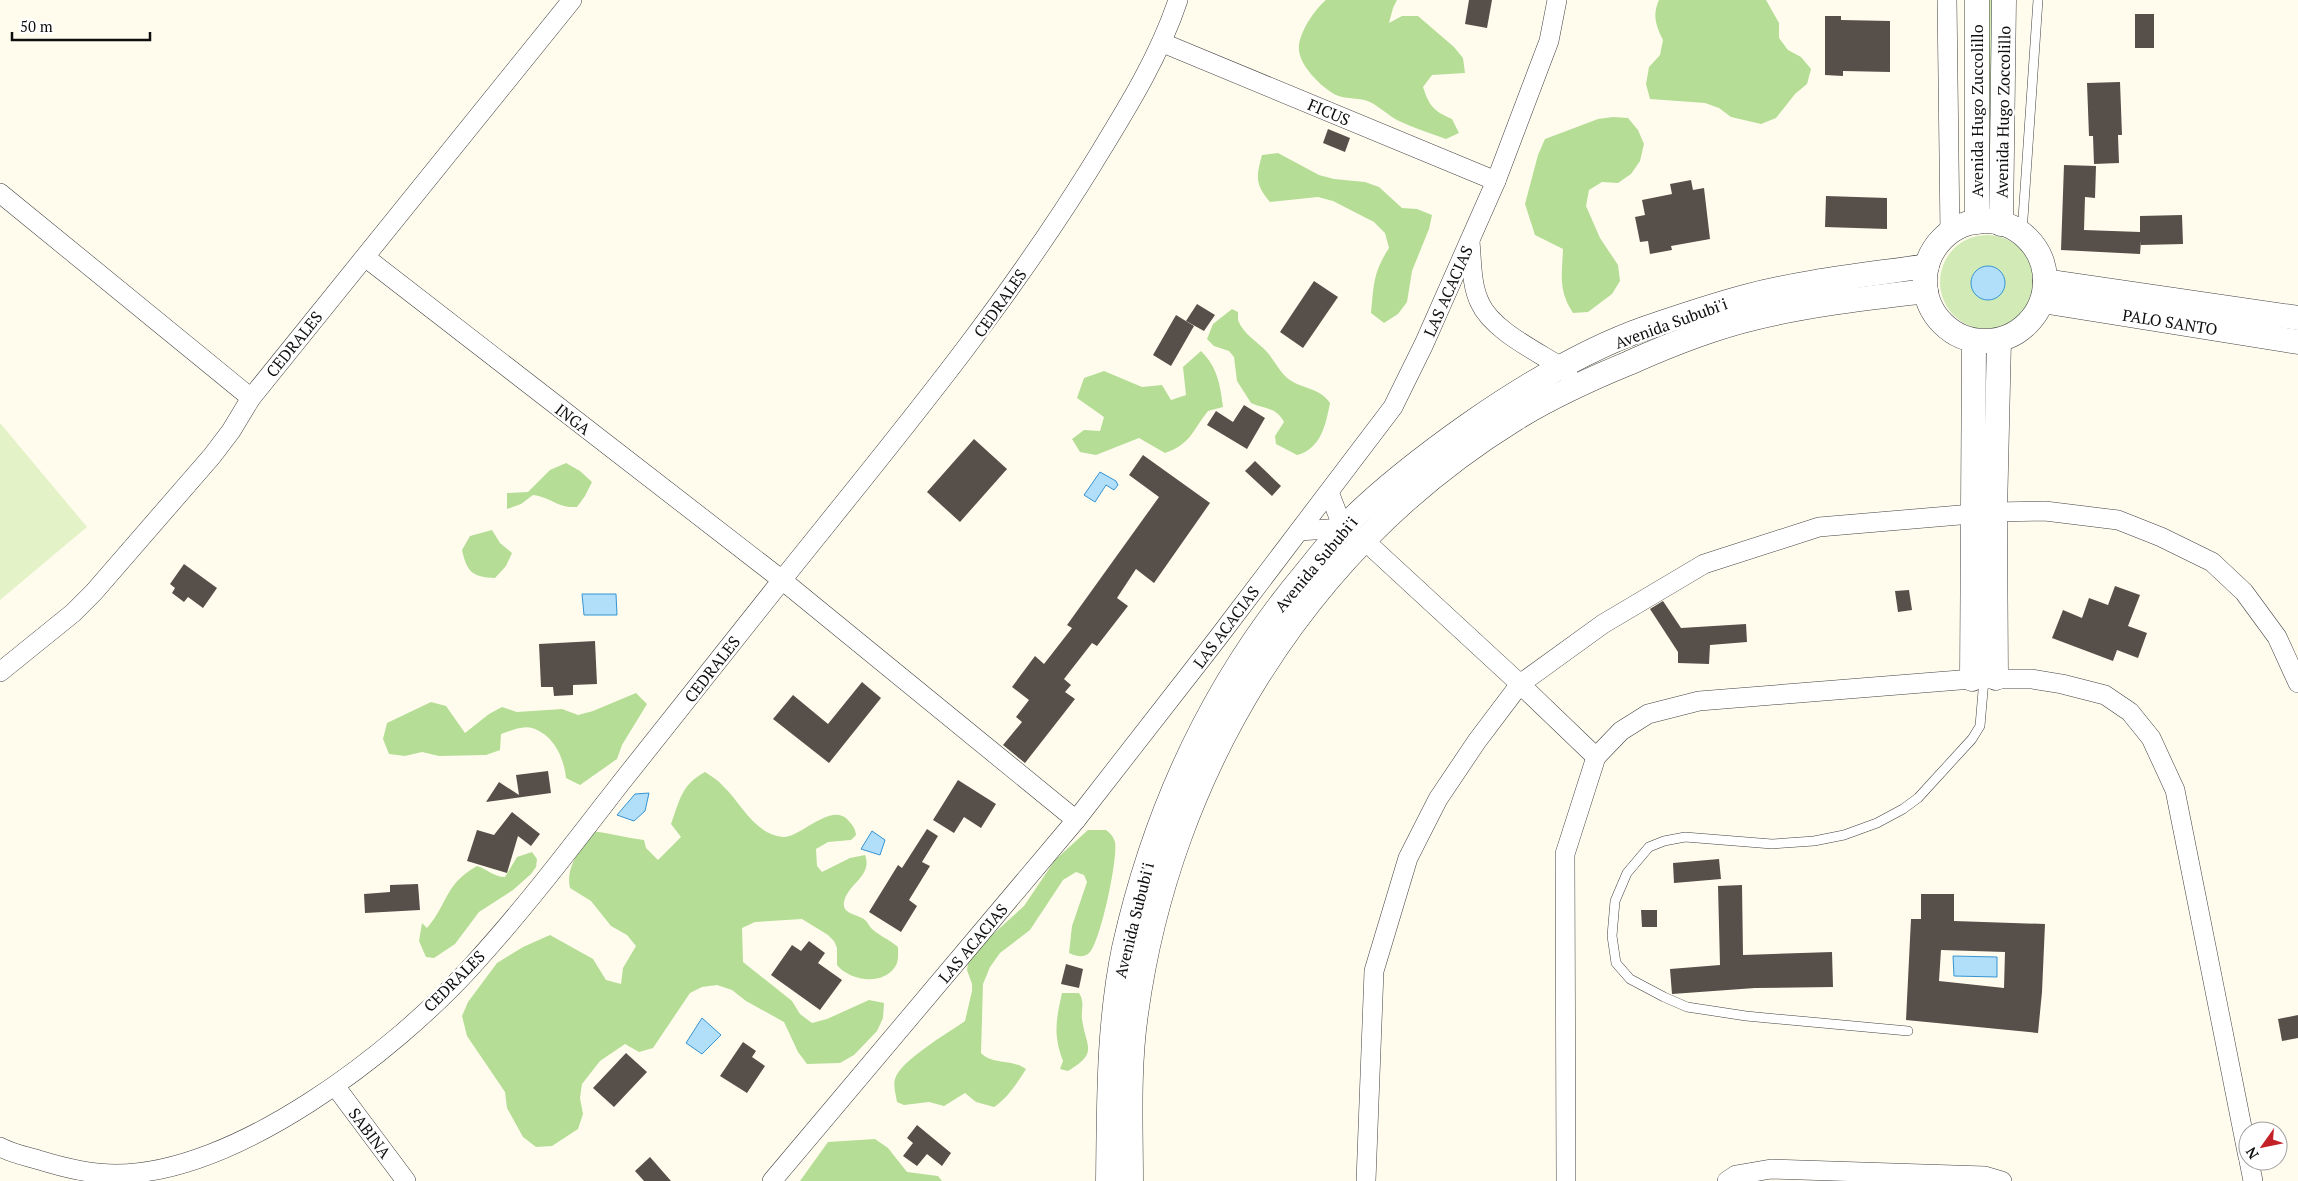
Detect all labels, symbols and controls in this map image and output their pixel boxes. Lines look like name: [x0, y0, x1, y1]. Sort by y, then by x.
scale bar: [12, 10, 150, 42]
text: 50 m: [20, 16, 53, 36]
street label: Avenida Hugo Zuccolillo: [1966, 24, 1988, 198]
street label: Avenida Hugo Zoccolillo: [1990, 26, 2016, 198]
street label: FICUS: [1304, 93, 1354, 131]
street label: LAS ACACIAS: [1418, 242, 1478, 340]
street label: CEDRALES: [968, 264, 1032, 342]
street label: Avenida Sububi'i: [1612, 292, 1731, 354]
street label: PALO SANTO: [2121, 304, 2219, 340]
street label: CEDRALES: [261, 306, 327, 382]
street label: INGA: [551, 398, 595, 440]
street label: Avenida Sububi'i: [1270, 511, 1363, 616]
street label: LAS ACACIAS: [1188, 581, 1264, 673]
street label: CEDRALES: [679, 631, 745, 707]
street label: Avenida Sububi'i: [1109, 860, 1159, 980]
street label: LAS ACACIAS: [933, 899, 1013, 987]
street label: CEDRALES: [418, 945, 490, 1017]
street label: SABINA: [344, 1103, 396, 1163]
north arrow: [2238, 1121, 2288, 1171]
text: N: [2241, 1143, 2263, 1163]

